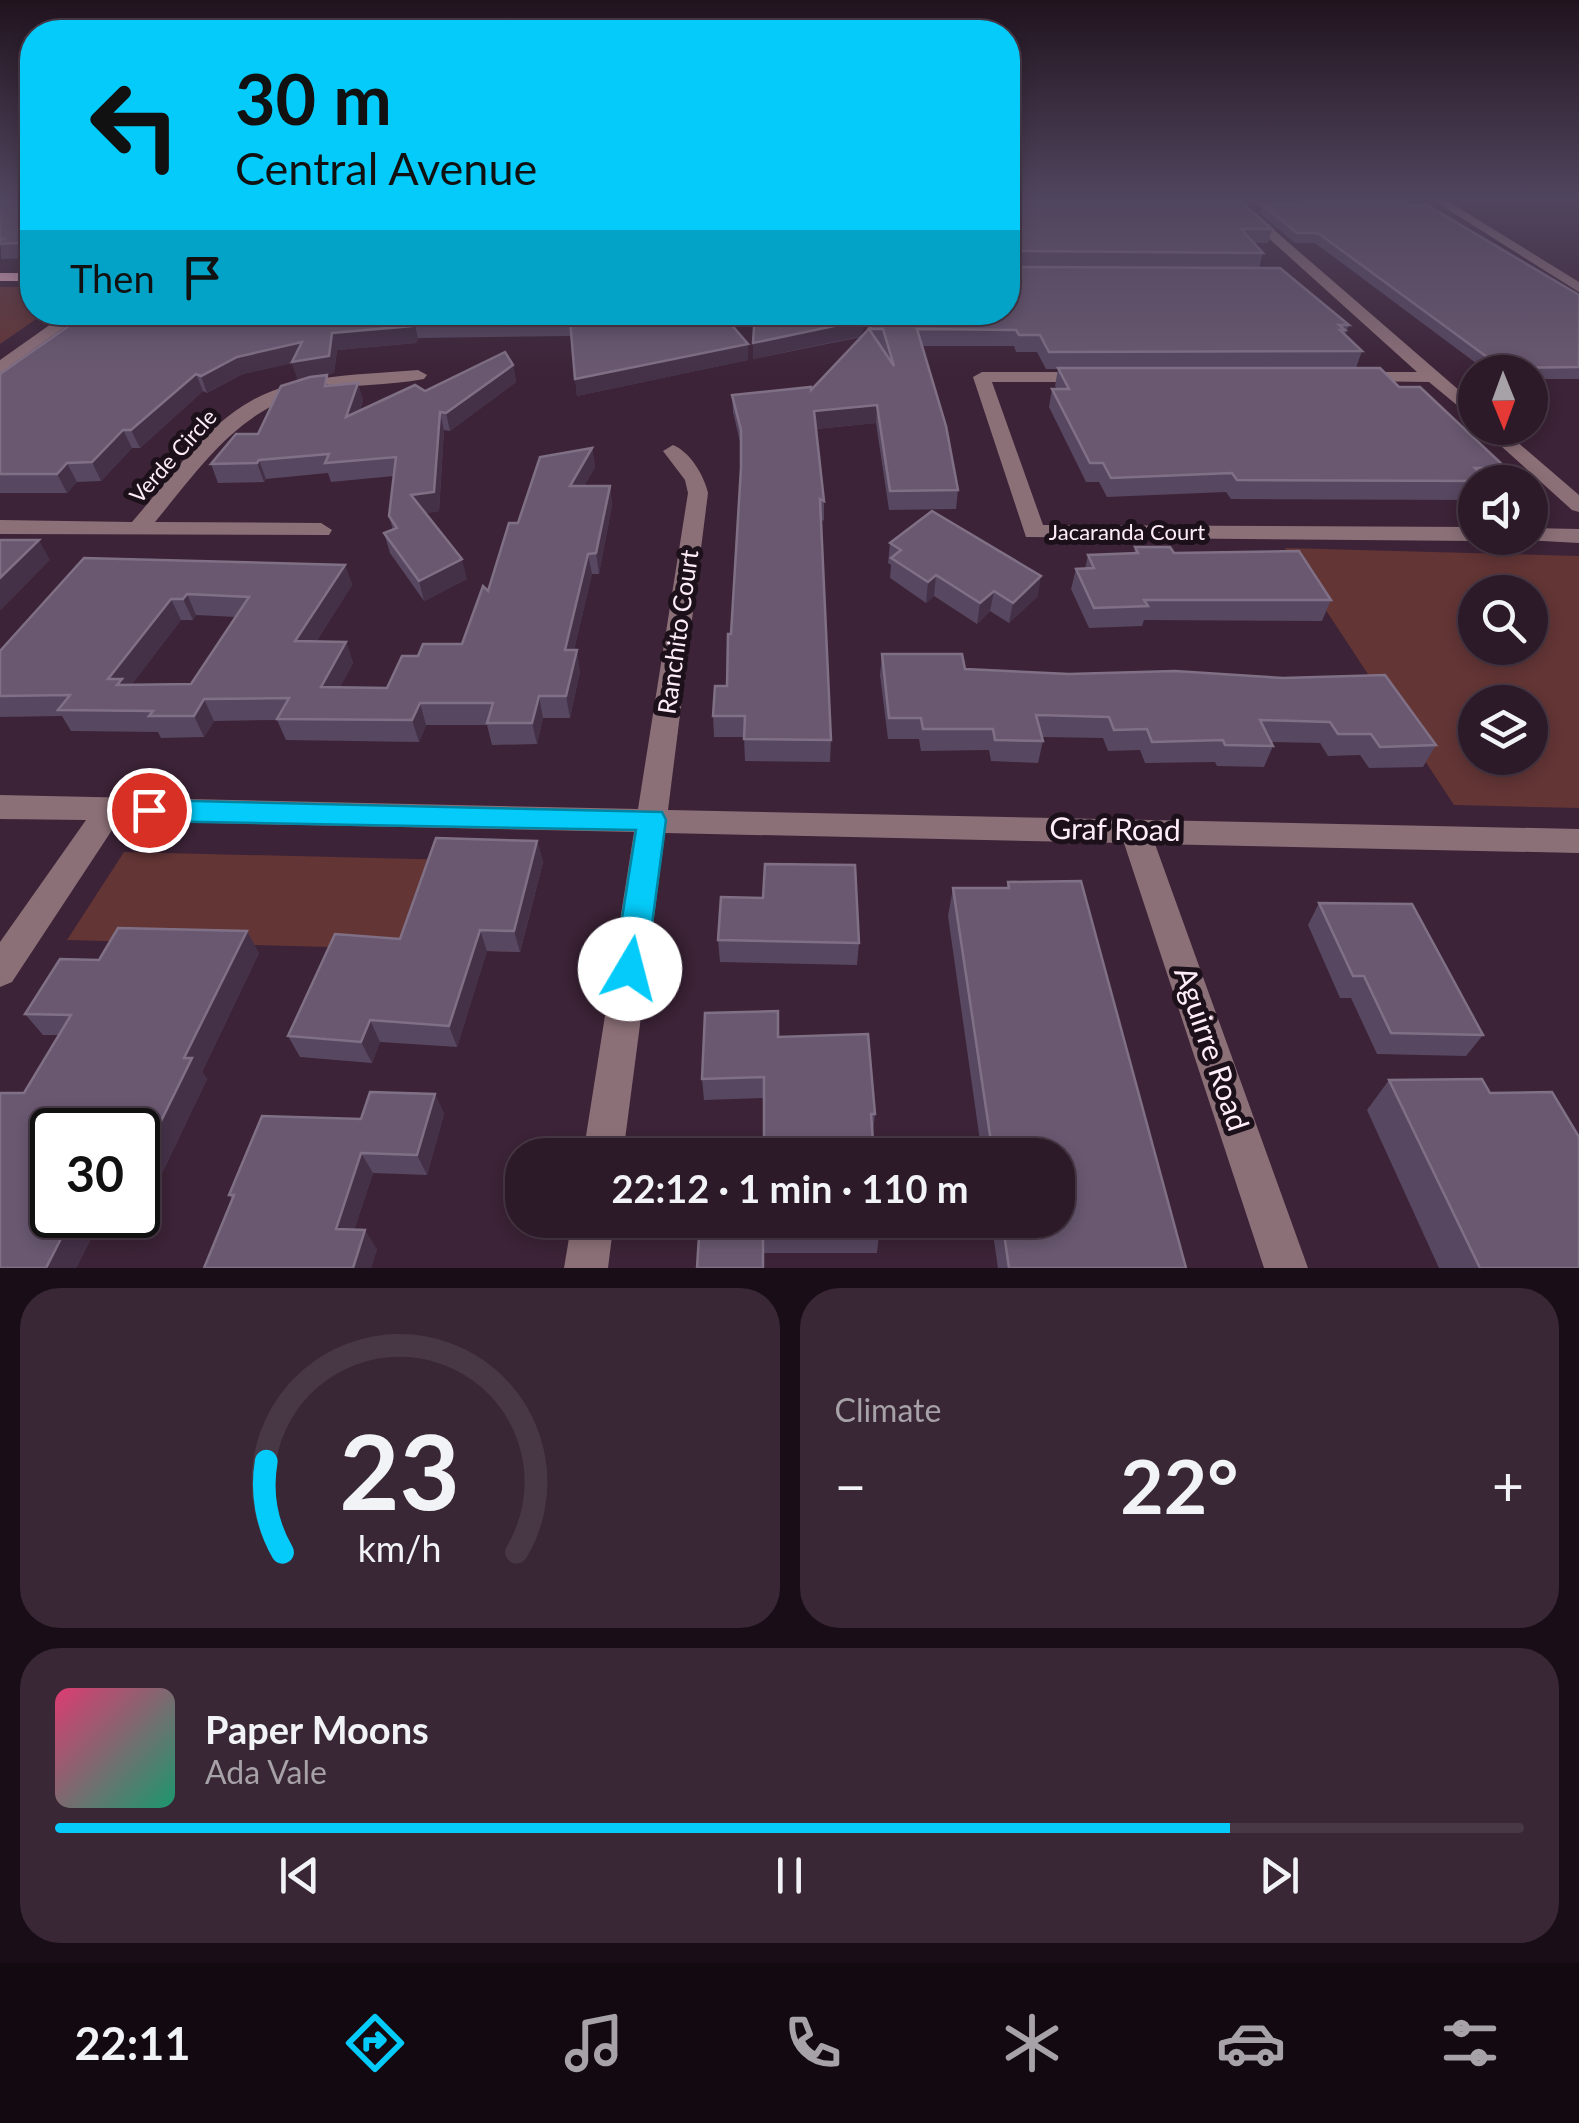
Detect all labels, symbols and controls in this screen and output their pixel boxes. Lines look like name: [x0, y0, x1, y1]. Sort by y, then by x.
text: 30 m: [235, 56, 392, 140]
icon: left: [70, 60, 200, 190]
text: Central Avenue: [235, 141, 537, 195]
icon: arrive: [175, 250, 230, 305]
text: Then: [70, 255, 155, 301]
north arrow: [1458, 355, 1548, 445]
map controls: [1458, 355, 1548, 775]
street label: Verde Circle: [123, 403, 222, 508]
button: sound: [1458, 465, 1548, 555]
street label: Jacaranda Court: [1049, 518, 1205, 545]
street label: Ranchito Court: [651, 548, 703, 716]
button: search: [1458, 575, 1548, 665]
button: layers: [1458, 685, 1548, 775]
pin: [107, 768, 192, 853]
icon: arrive: [122, 783, 177, 838]
street label: Graf Road: [1049, 809, 1181, 847]
position arrow: [578, 917, 682, 1021]
street label: Aguirre Road: [1168, 962, 1258, 1135]
speed limit sign: 30: [30, 1108, 160, 1238]
text: 22:12 · 1 min · 110 m: [611, 1165, 969, 1211]
text: Climate: [835, 1390, 941, 1429]
text: 23: [339, 1407, 460, 1532]
text: 22°: [1120, 1440, 1238, 1530]
text: −: [835, 1452, 866, 1518]
text: +: [1492, 1452, 1524, 1518]
text: km/h: [358, 1527, 442, 1570]
text: Paper Moons: [205, 1706, 429, 1752]
text: Ada Vale: [205, 1752, 327, 1791]
icon: previous: [272, 1848, 327, 1903]
icon: pause: [762, 1848, 817, 1903]
icon: next: [1252, 1848, 1307, 1903]
icon: directions: [340, 2008, 410, 2078]
icon: music: [559, 2008, 629, 2078]
icon: phone: [778, 2008, 848, 2078]
icon: climate: [997, 2008, 1067, 2078]
icon: car: [1216, 2008, 1286, 2078]
icon: filters: [1435, 2008, 1505, 2078]
text: 22:11: [75, 2016, 191, 2070]

